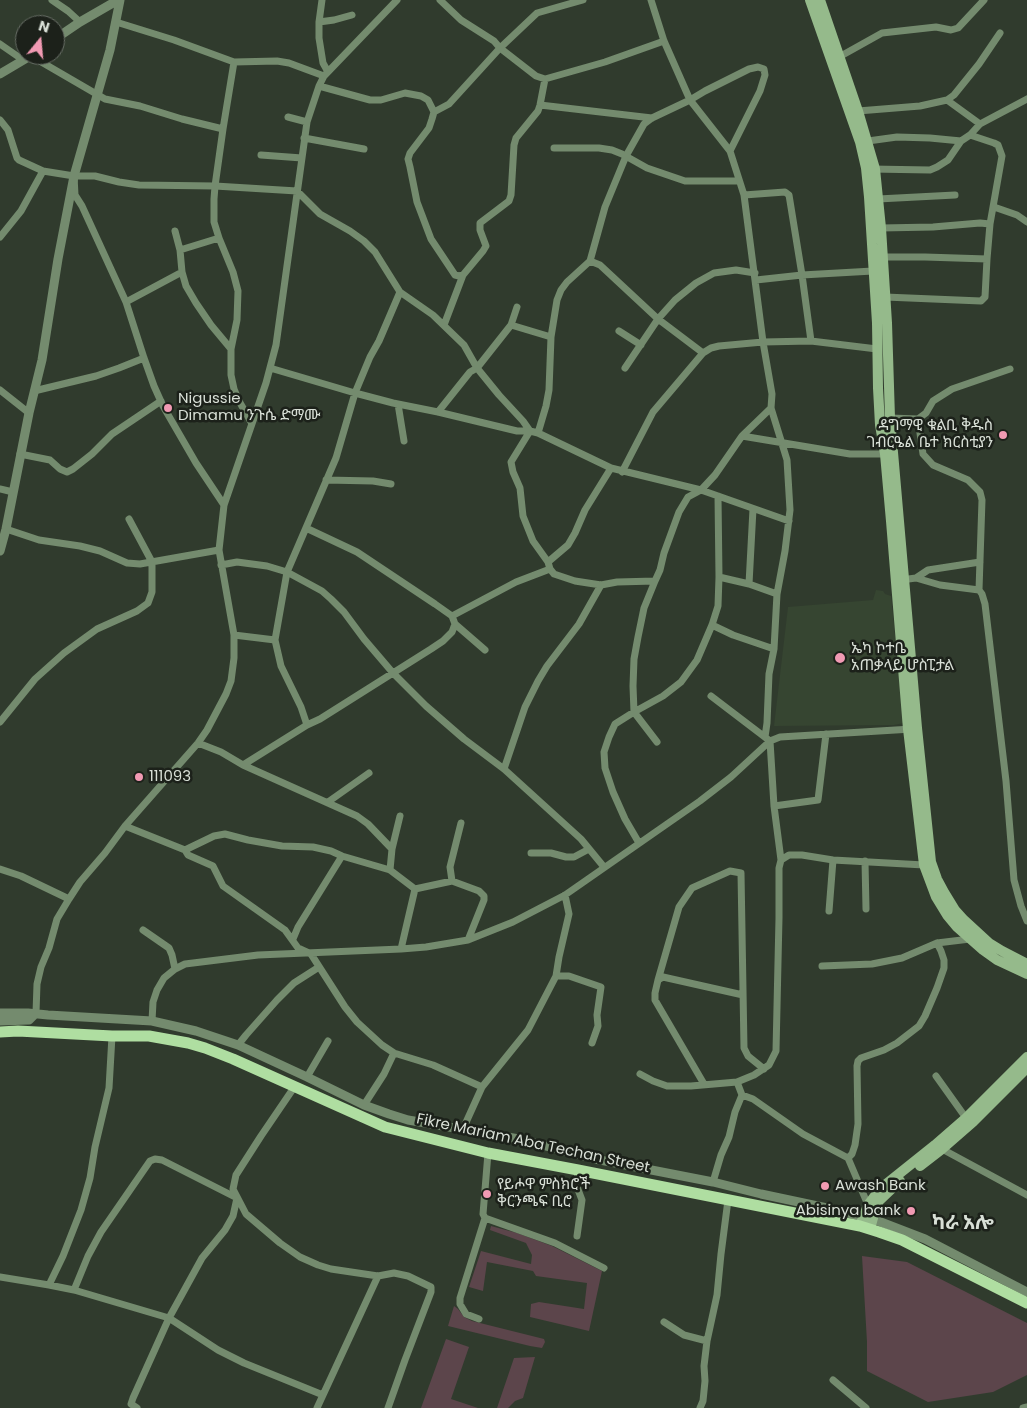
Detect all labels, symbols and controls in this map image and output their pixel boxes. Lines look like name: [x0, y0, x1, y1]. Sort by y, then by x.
north arrow: [15, 15, 65, 65]
text: N: [36, 16, 52, 38]
place label: Nigussie Dimamu ንጉሴ ድማሙ: [178, 390, 321, 425]
marker: Nigussie Dimamu ንጉሴ ድማሙ: [162, 402, 174, 414]
place label: ዳግማዊ ቁልቢ ቅዱስ ገብርዔል ቤተ ክርስቲያን: [867, 417, 993, 452]
marker: ዳግማዊ ቁልቢ ቅዱስ ገብርዔል ቤተ ክርስቲያን: [997, 429, 1009, 441]
place label: ኤካ ኮተቤ አጠቃላይ ሆስፒታል: [851, 640, 954, 675]
marker: ኤካ ኮተቤ አጠቃላይ ሆስፒታል: [833, 651, 847, 665]
place label: 111093: [149, 768, 191, 786]
marker: 111093: [133, 771, 145, 783]
street label: Fikre Mariam Aba Techan Street: [415, 1110, 651, 1178]
place label: የይሖዋ ምስክሮች ቅርንጫፍ ቢሮ: [497, 1176, 590, 1211]
place label: Awash Bank: [835, 1177, 926, 1195]
marker: Awash Bank: [819, 1180, 831, 1192]
marker: የይሖዋ ምስክሮች ቅርንጫፍ ቢሮ: [481, 1188, 493, 1200]
place label: Abisinya bank: [796, 1202, 901, 1220]
marker: Abisinya bank: [905, 1205, 917, 1217]
district label: ካራ አሎ: [932, 1212, 994, 1236]

